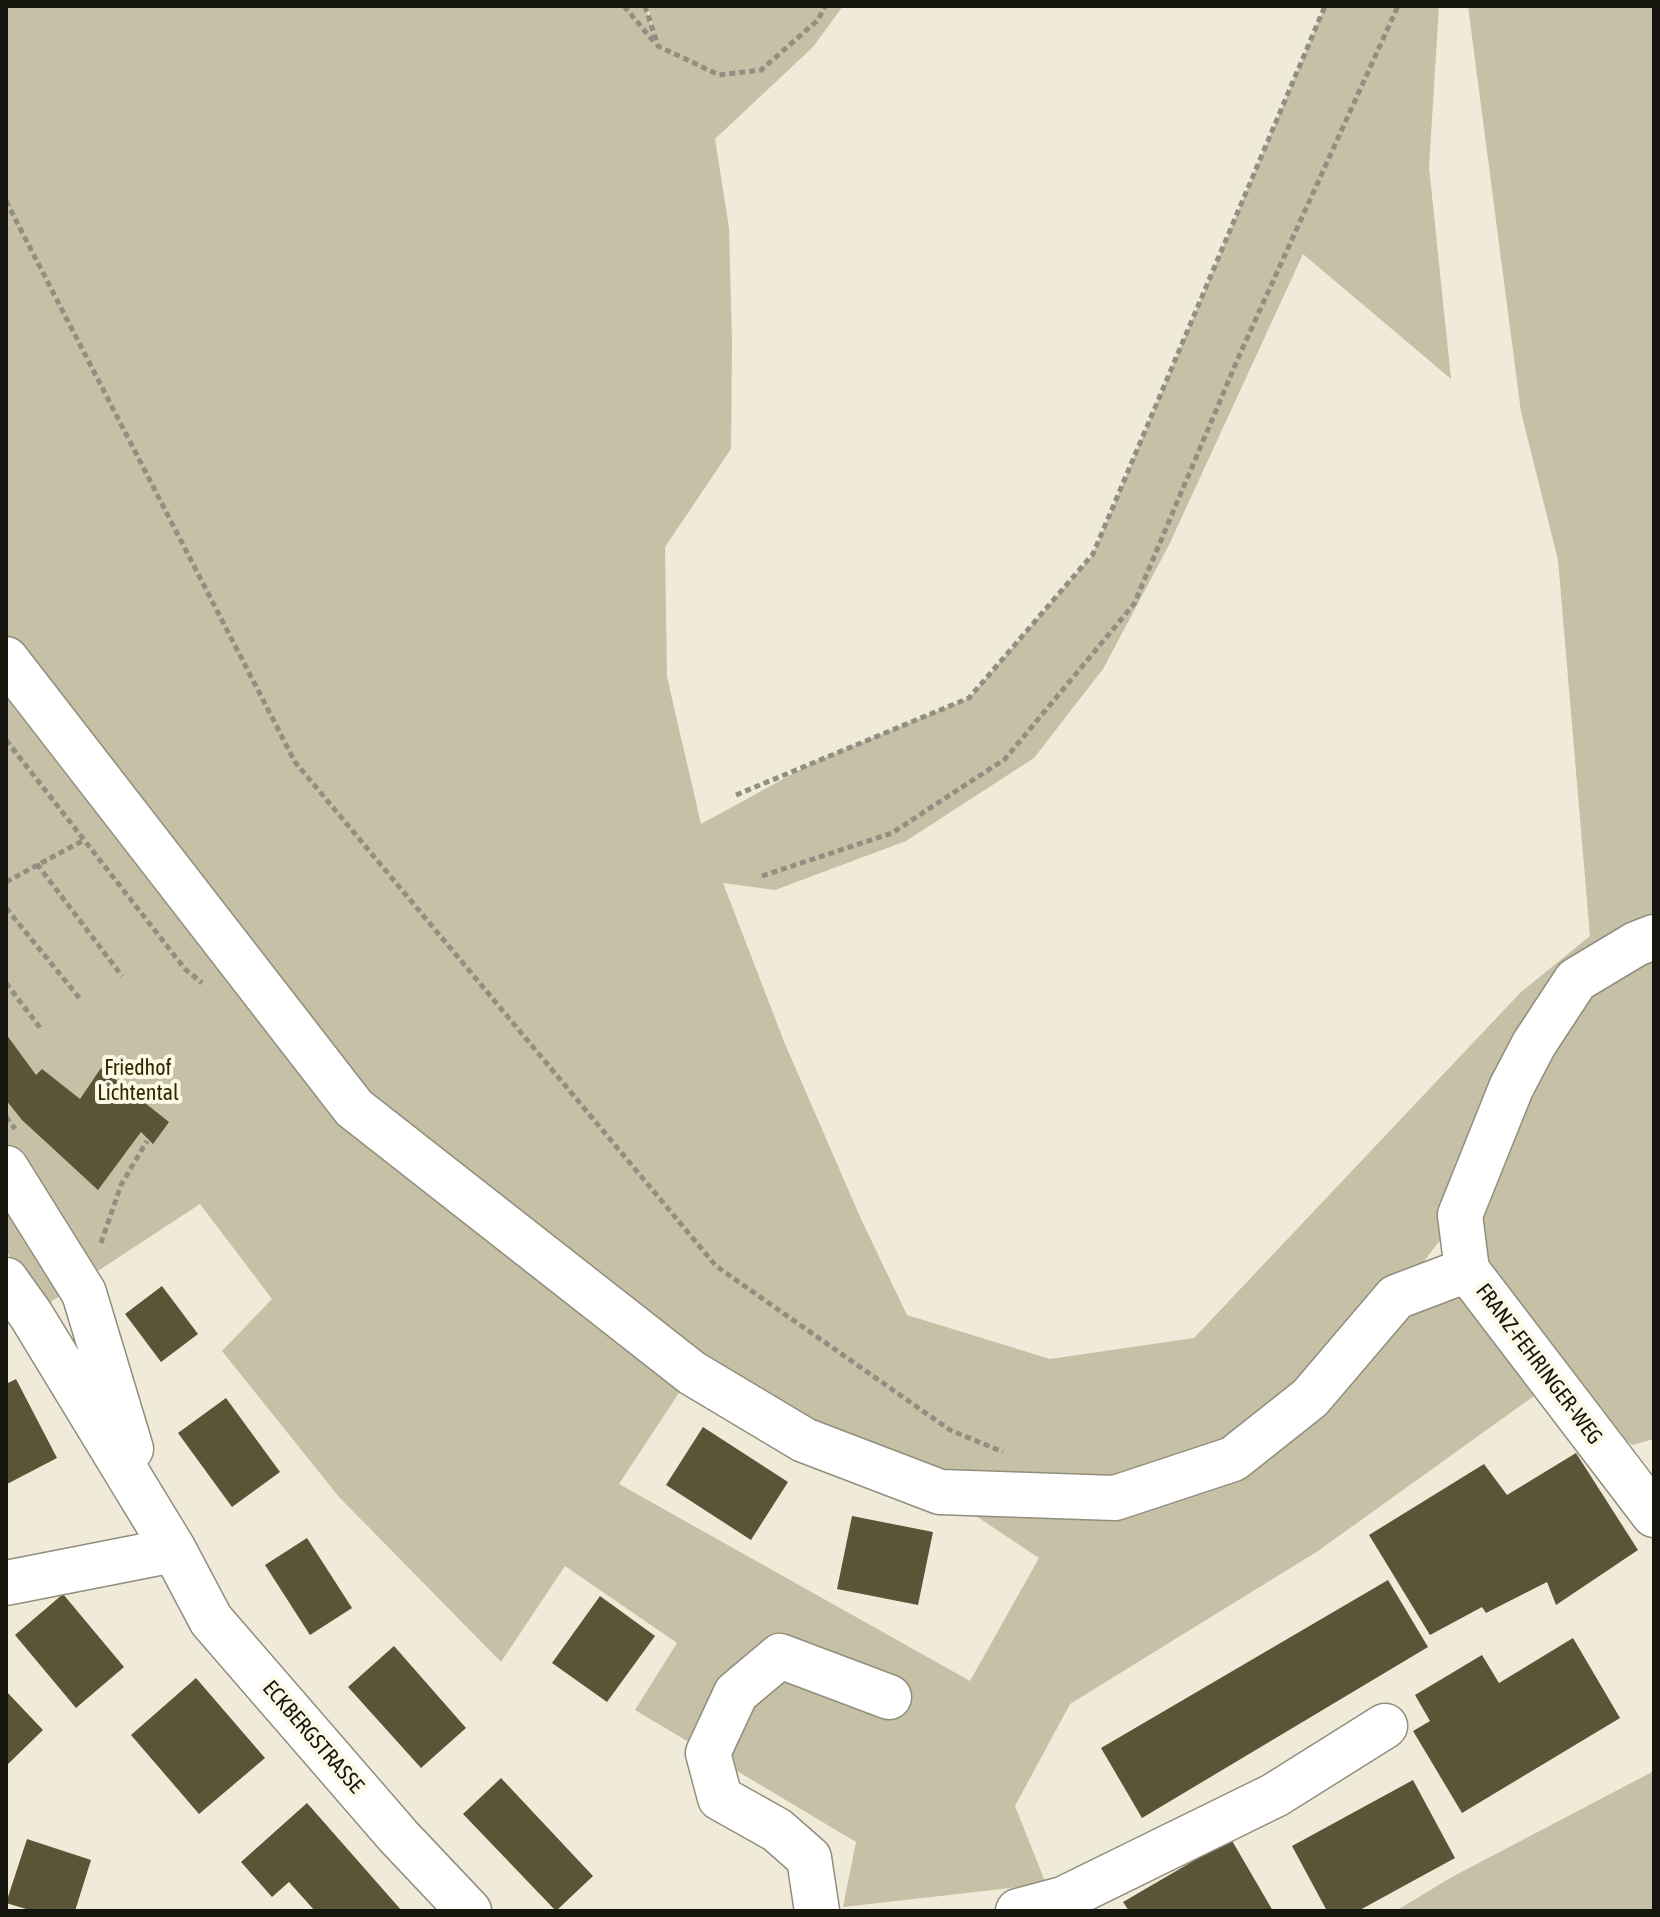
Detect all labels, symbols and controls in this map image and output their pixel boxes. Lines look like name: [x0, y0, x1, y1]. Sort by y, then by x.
park label: Friedhof Lichtental: [97, 1055, 179, 1106]
street label: FRANZ-FEHRINGER-WEG: [1470, 1279, 1608, 1449]
street label: ECKBERGSTRASSE: [257, 1675, 369, 1799]

